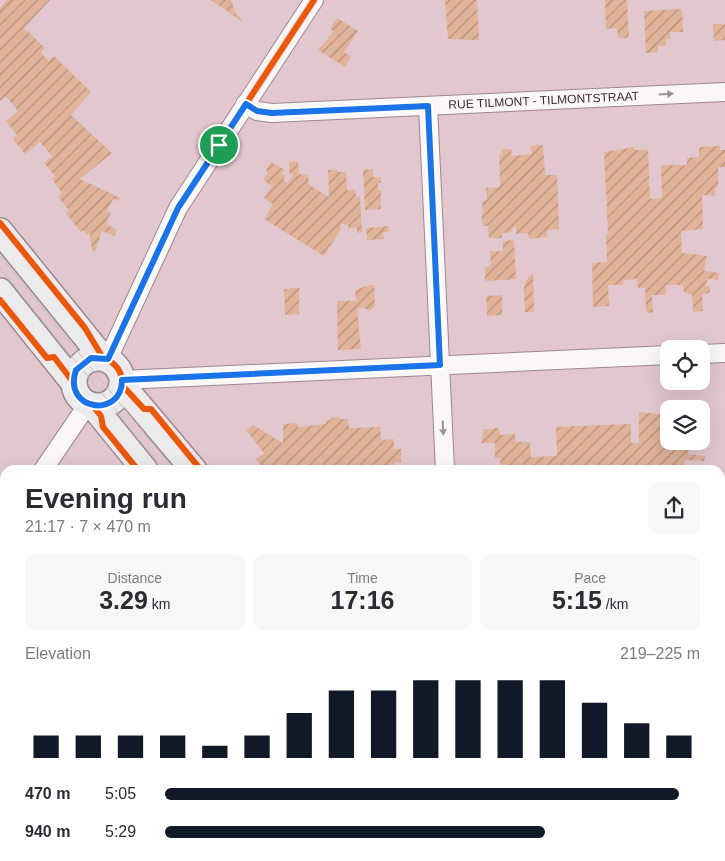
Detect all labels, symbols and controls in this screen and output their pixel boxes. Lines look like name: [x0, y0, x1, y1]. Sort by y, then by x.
street label: RUE TILMONT - TILMONTSTRAAT: [448, 89, 640, 112]
one-way arrow: [658, 90, 674, 98]
pin: [198, 124, 240, 166]
icon: arrive: [205, 131, 233, 159]
map controls: [660, 340, 710, 450]
button: locate: [660, 340, 710, 390]
button: layers: [660, 400, 710, 450]
one-way arrow: [439, 421, 447, 437]
button: share: [648, 482, 700, 534]
text: Evening run: [25, 483, 187, 514]
text: 21:17 · 7 × 470 m: [25, 518, 151, 535]
text: Distance: [108, 570, 162, 586]
text: Time: [347, 570, 378, 586]
text: Pace: [574, 570, 606, 586]
text: 3.29: [99, 586, 148, 614]
text: 17:16: [331, 586, 394, 614]
text: 5:15: [552, 586, 602, 614]
text: km: [148, 596, 170, 612]
text: /km: [602, 596, 628, 612]
text: Elevation: [25, 645, 91, 662]
text: 219–225 m: [620, 645, 700, 662]
text: 470 m: [25, 785, 70, 802]
text: 5:05: [105, 785, 136, 802]
text: 940 m: [25, 823, 70, 840]
text: 5:29: [105, 823, 136, 840]

